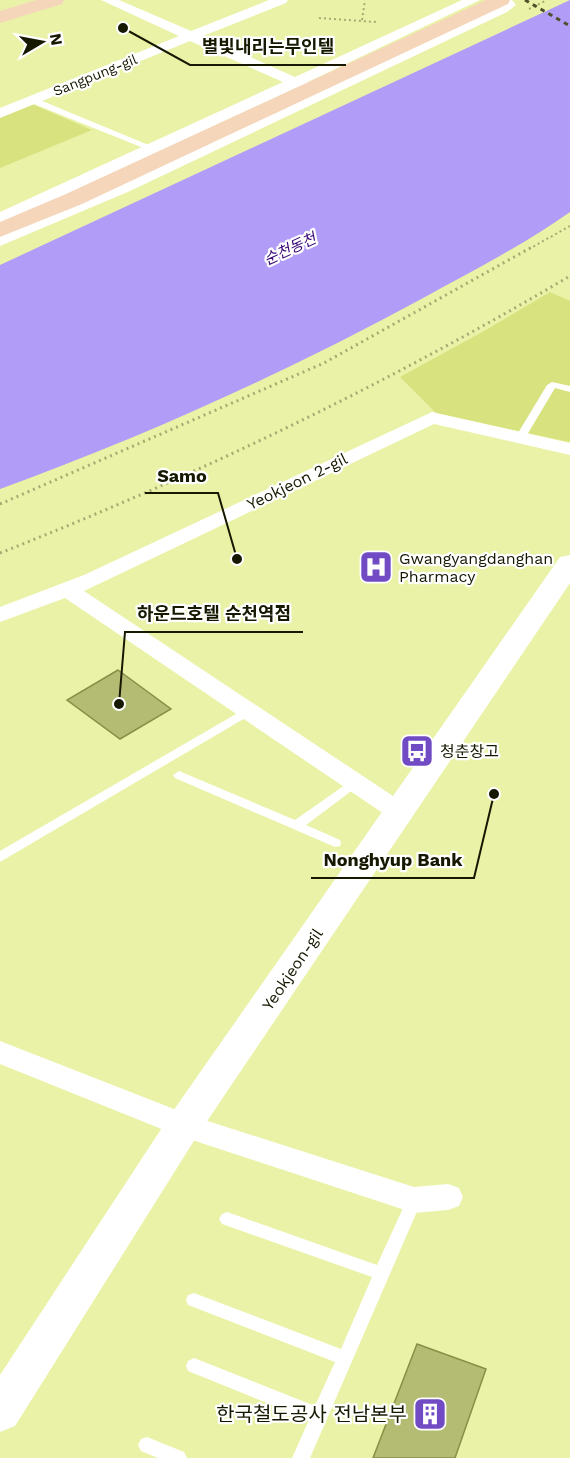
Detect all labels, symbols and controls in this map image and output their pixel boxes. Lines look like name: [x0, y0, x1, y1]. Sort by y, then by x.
north arrow: [12, 12, 72, 72]
callout: 별빛내리는무인텔: [190, 29, 346, 65]
text: N: [46, 32, 67, 47]
text: 별빛내리는무인텔: [202, 36, 334, 57]
street label: Sangpung-gil: [51, 51, 140, 99]
water label: 순천동천: [261, 228, 321, 269]
street label: Yeokjeon 2-gil: [244, 449, 351, 514]
callout: Samo: [145, 457, 218, 493]
text: Samo: [157, 465, 207, 486]
hospital icon: Gwangyangdanghan Pharmacy: [358, 549, 394, 585]
place label: Gwangyangdanghan Pharmacy: [399, 549, 553, 586]
callout: 하운드호텔 순천역점: [125, 596, 303, 632]
text: 하운드호텔 순천역점: [137, 603, 291, 624]
bus stop icon: 청춘창고: [399, 733, 435, 769]
place label: 청춘창고: [440, 742, 499, 761]
callout: Nonghyup Bank: [311, 842, 474, 878]
text: Nonghyup Bank: [324, 849, 463, 870]
street label: Yeokjeon-gil: [258, 925, 327, 1014]
building icon: 한국철도공사 전남본부: [412, 1396, 448, 1432]
place label: 한국철도공사 전남본부: [216, 1402, 407, 1426]

